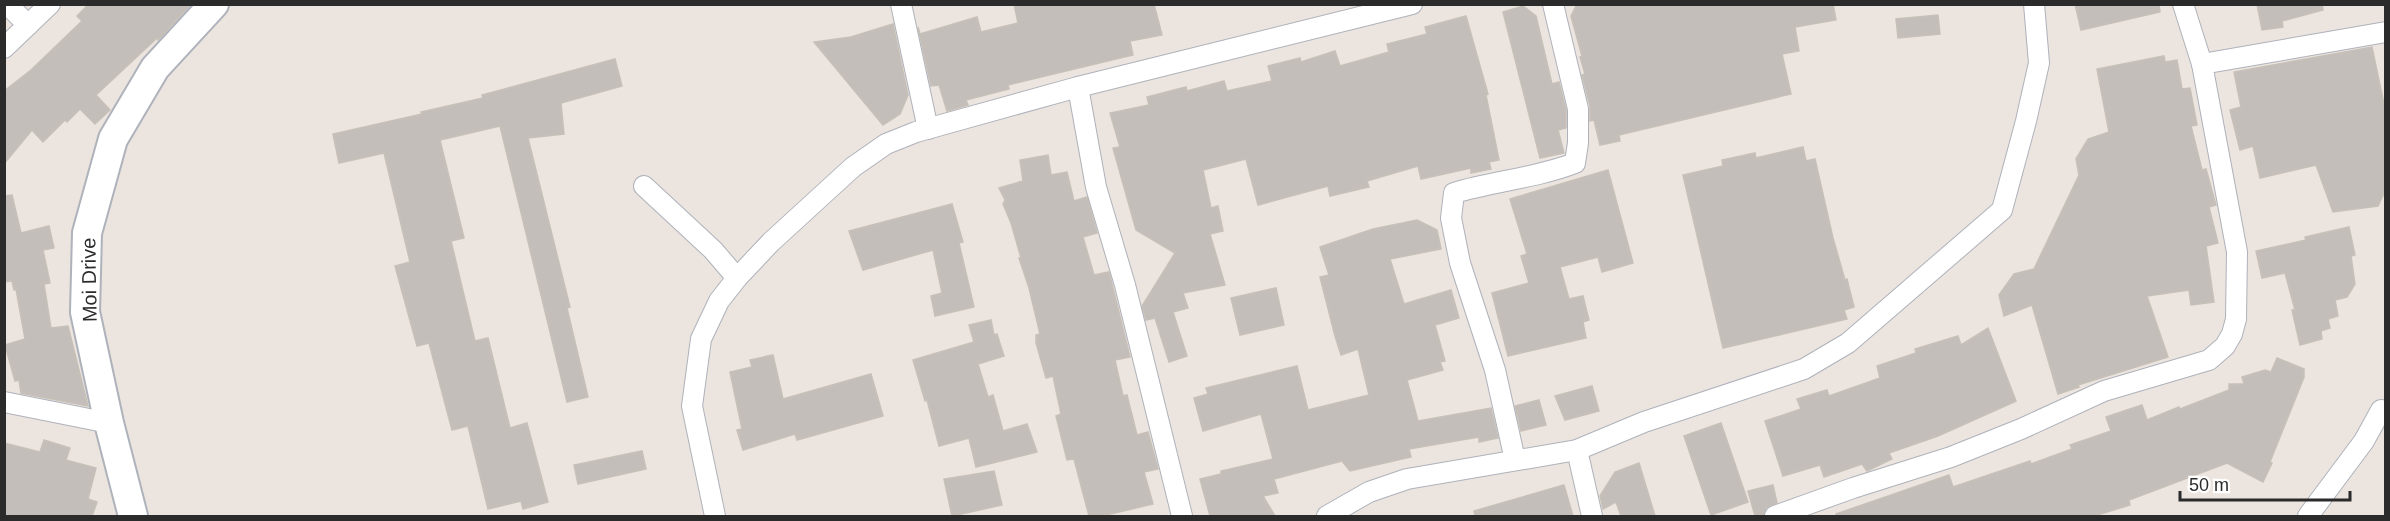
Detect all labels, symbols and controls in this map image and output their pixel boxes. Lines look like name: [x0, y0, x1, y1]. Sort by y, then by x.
street label: Moi Drive: [77, 238, 101, 322]
scale bar: [2180, 464, 2350, 502]
text: 50 m: [2189, 475, 2229, 495]

